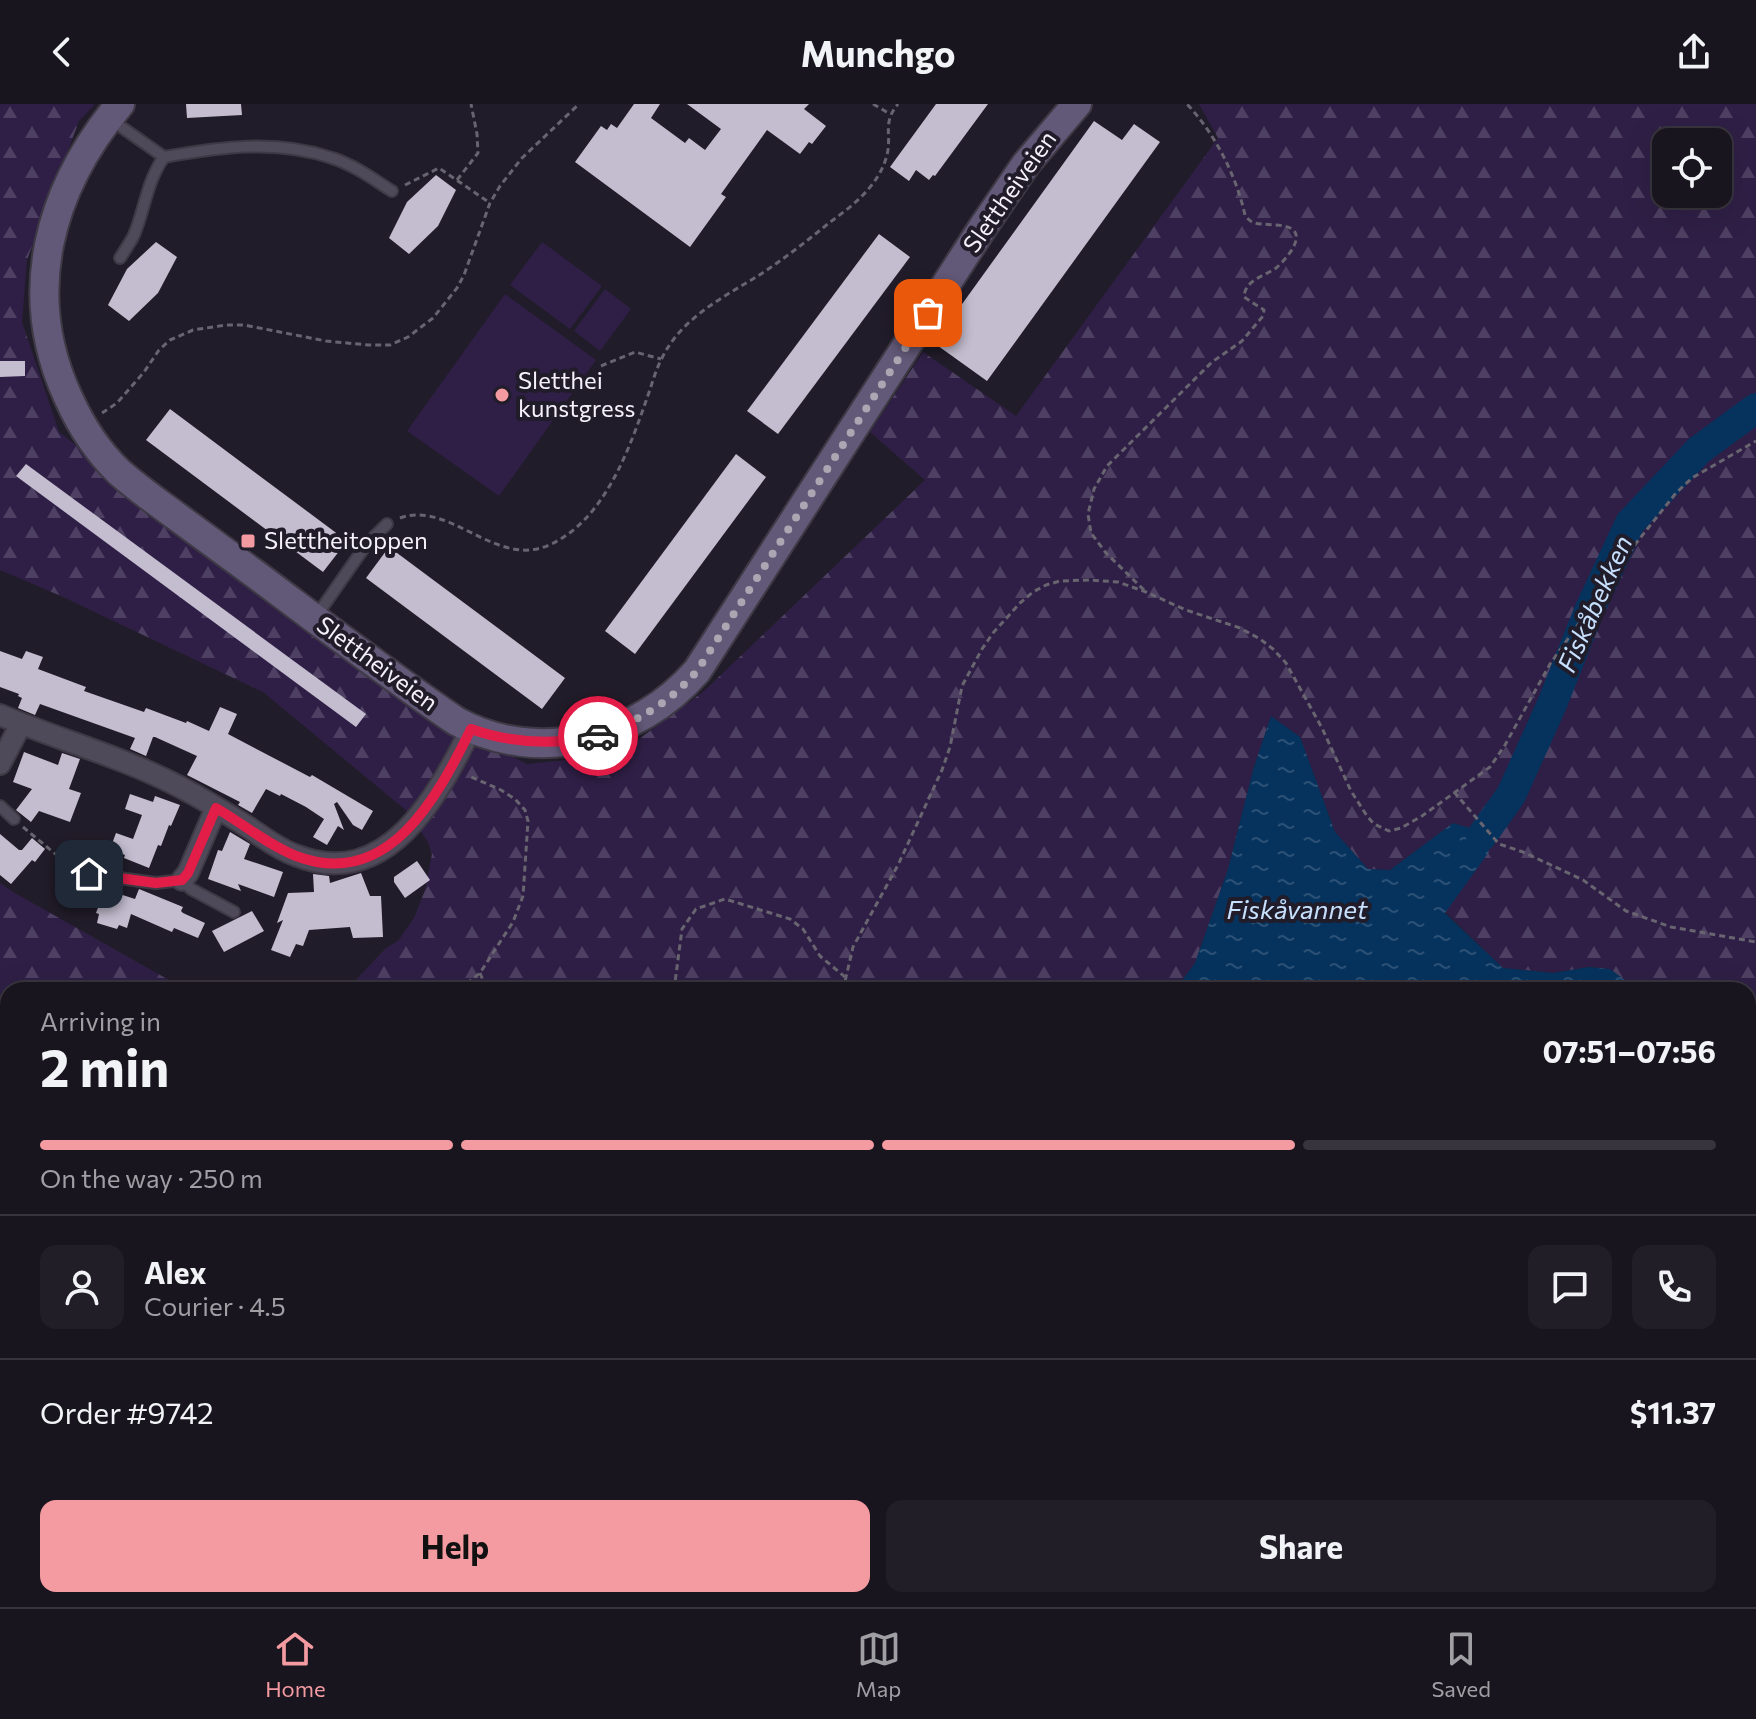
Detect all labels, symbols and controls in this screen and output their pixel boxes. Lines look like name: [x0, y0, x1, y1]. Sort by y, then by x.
icon: back: [40, 30, 84, 74]
text: Munchgo: [800, 30, 956, 74]
icon: share: [1672, 30, 1716, 74]
street label: Slettheiveien: [956, 125, 1061, 258]
map controls: [1652, 128, 1732, 208]
button: locate: [1652, 128, 1732, 208]
pin: [894, 279, 962, 347]
icon: bag: [906, 291, 950, 335]
place label: Sletthei kunstgress: [518, 365, 636, 422]
marker: Sletthei kunstgress: [493, 386, 511, 404]
place label: Slettheitoppen: [264, 525, 428, 554]
water label: Fiskåbekken: [1550, 530, 1638, 676]
marker: Slettheitoppen: [239, 532, 257, 550]
street label: Slettheiveien: [312, 609, 444, 716]
courier: [558, 696, 638, 776]
icon: car: [576, 714, 620, 758]
pin: [55, 840, 123, 908]
icon: home: [67, 852, 111, 896]
water label: Fiskåvannet: [1226, 893, 1369, 924]
text: Arriving in: [40, 1005, 161, 1036]
text: 07:51–07:56: [1542, 1032, 1716, 1069]
text: 2 min: [40, 1034, 169, 1098]
text: On the way · 250 m: [40, 1162, 263, 1193]
button: person: [40, 1245, 124, 1329]
button: chat: [1528, 1245, 1612, 1329]
button: phone: [1632, 1245, 1716, 1329]
text: Alex: [144, 1253, 207, 1290]
text: Courier · 4.5: [144, 1290, 286, 1321]
text: Order #9742: [40, 1393, 214, 1430]
text: $11.37: [1630, 1393, 1716, 1430]
button: Help: [40, 1500, 870, 1592]
button: Share: [886, 1500, 1716, 1592]
tab: Home: [265, 1627, 326, 1702]
tab: Map: [856, 1627, 901, 1702]
tab: Saved: [1431, 1627, 1491, 1702]

